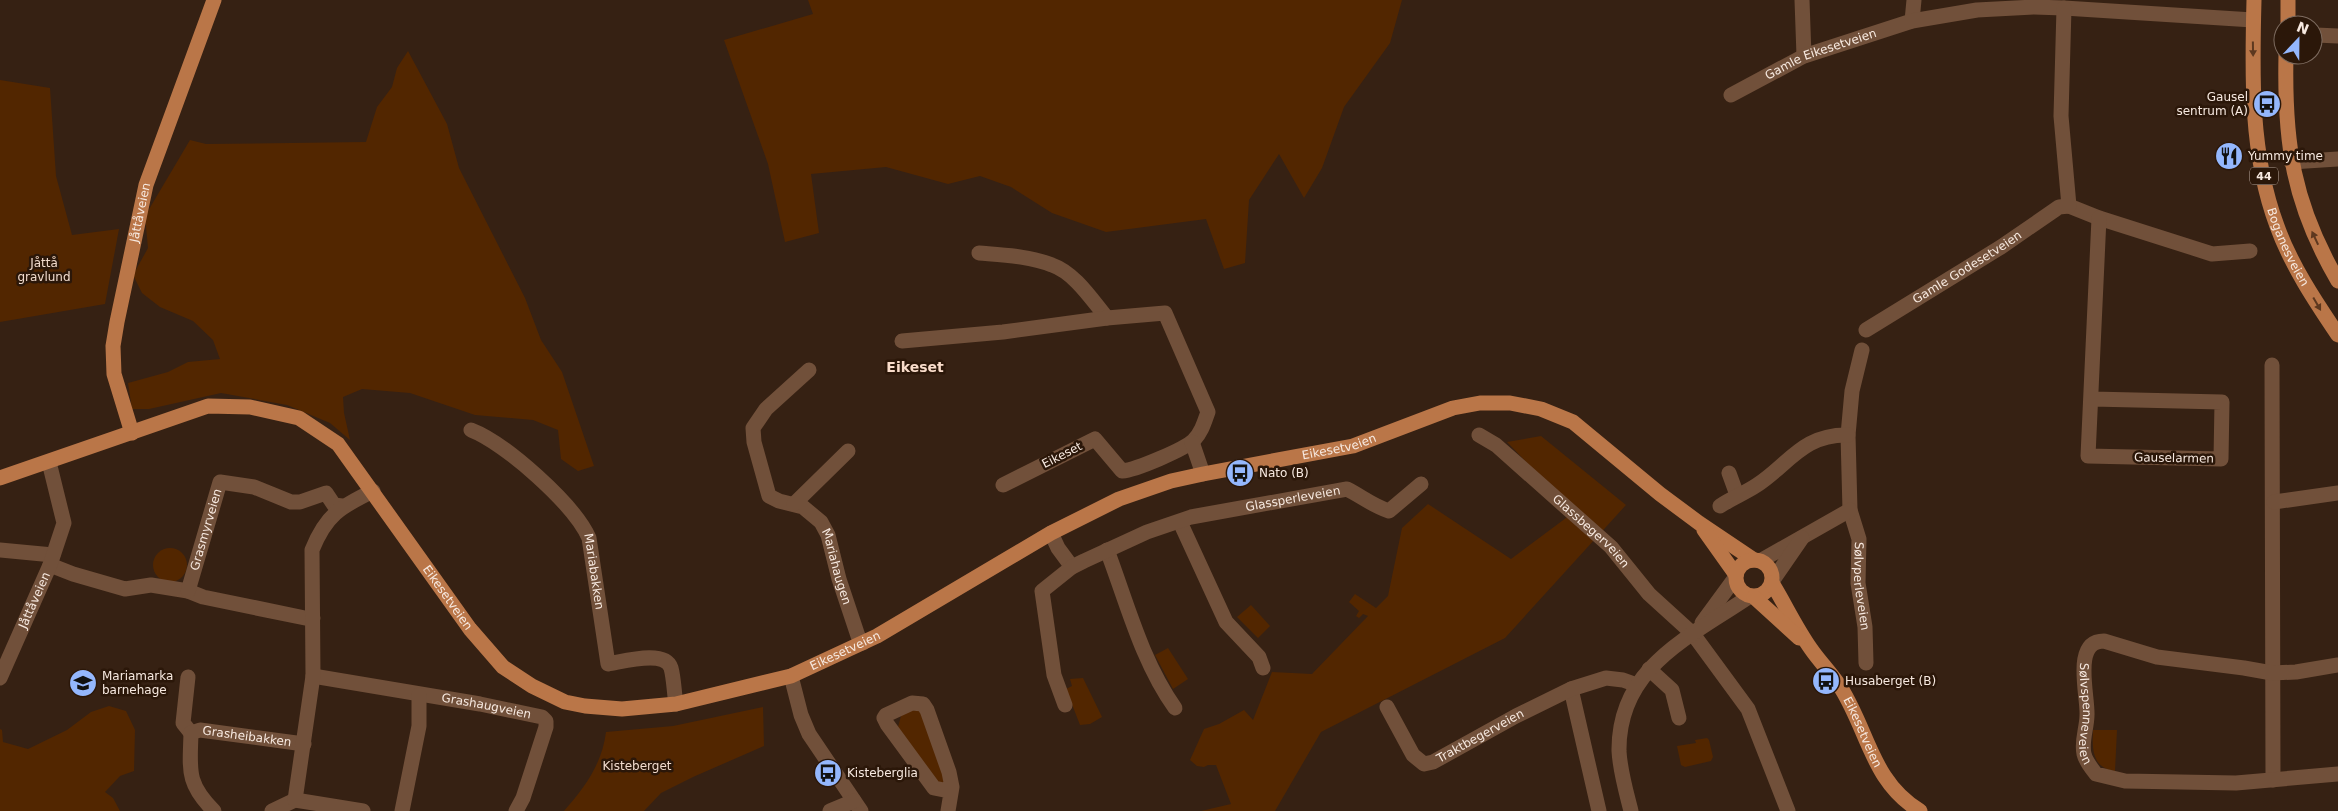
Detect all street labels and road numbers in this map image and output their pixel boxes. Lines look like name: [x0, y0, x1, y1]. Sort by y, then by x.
street label: Gamle Eikesetveien: [1763, 26, 1878, 83]
road number: 44: [2250, 168, 2278, 185]
street label: Jåttåveien: [127, 181, 153, 245]
street label: Boganesveien: [2264, 206, 2312, 289]
street label: Gamle Godesetveien: [1910, 228, 2024, 307]
street label: Eikesetveien: [1301, 431, 1378, 462]
street label: Eikeset: [1040, 439, 1085, 471]
street label: Gauselarmen: [2134, 450, 2214, 466]
street label: Glassperleveien: [1244, 483, 1341, 514]
street label: Grasmyrveien: [187, 487, 225, 572]
street label: Glassbegerveien: [1550, 492, 1632, 571]
street label: Mariahaugen: [819, 526, 854, 607]
street label: Mariabakken: [581, 532, 607, 610]
street label: Sølvperleveien: [1851, 542, 1872, 631]
street label: Eikesetveien: [420, 563, 475, 633]
street label: Jåttåveien: [15, 570, 53, 632]
street label: Eikesetveien: [808, 628, 883, 673]
street label: Sølvspenneveien: [2076, 662, 2094, 767]
street label: Grashaugveien: [441, 691, 532, 722]
street label: Eikesetveien: [1840, 694, 1885, 770]
street label: Traktbegerveien: [1433, 706, 1526, 766]
street label: Grasheibakken: [202, 723, 292, 749]

